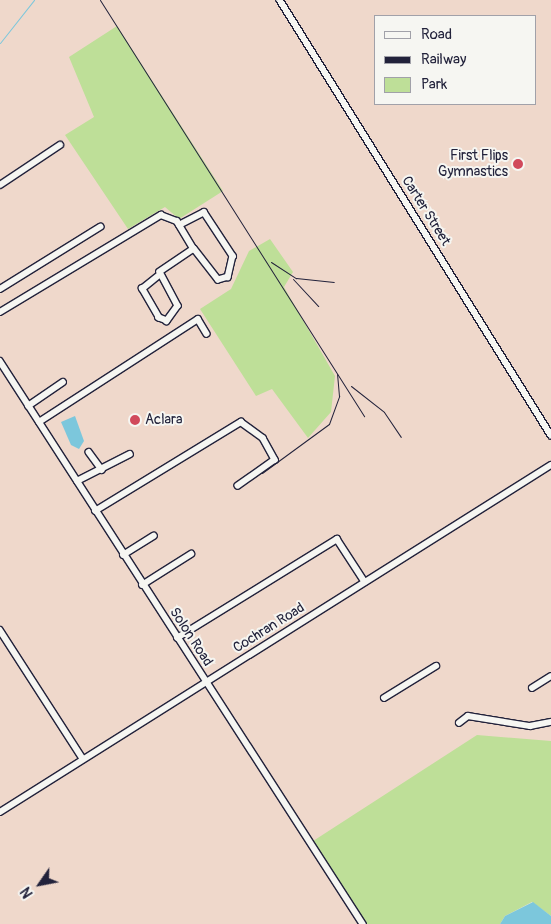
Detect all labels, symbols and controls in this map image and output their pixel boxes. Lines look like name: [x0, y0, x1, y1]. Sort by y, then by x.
legend: [374, 15, 536, 105]
text: Road: [421, 25, 452, 44]
text: Railway: [421, 50, 466, 69]
text: Park: [421, 75, 447, 94]
place label: First Flips Gymnastics: [438, 148, 508, 180]
marker: First Flips Gymnastics: [512, 158, 524, 170]
street label: Carter Street: [398, 173, 454, 249]
place label: Aclara: [145, 412, 183, 428]
marker: Aclara: [129, 414, 141, 426]
street label: Cochran Road: [230, 599, 308, 657]
street label: Solon Road: [166, 605, 216, 669]
north arrow: [15, 859, 65, 909]
text: N: [17, 884, 37, 901]

